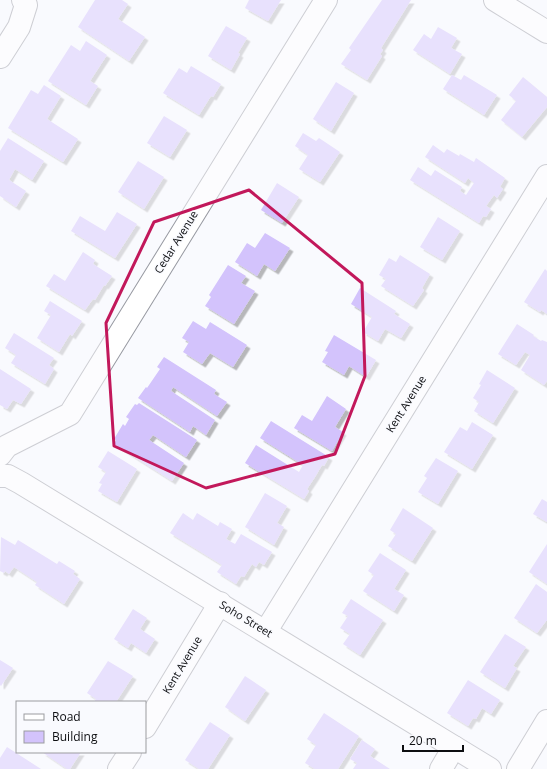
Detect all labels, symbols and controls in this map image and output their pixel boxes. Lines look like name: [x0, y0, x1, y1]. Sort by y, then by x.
street label: Cedar Avenue: [150, 207, 201, 276]
street label: Kent Avenue: [382, 372, 429, 435]
street label: Soho Street: [217, 597, 276, 640]
street label: Kent Avenue: [158, 633, 205, 696]
legend: [16, 701, 146, 753]
text: Road: [52, 708, 81, 725]
scale bar: [403, 727, 463, 753]
text: Building: [52, 728, 98, 745]
text: 20 m: [409, 732, 437, 749]

